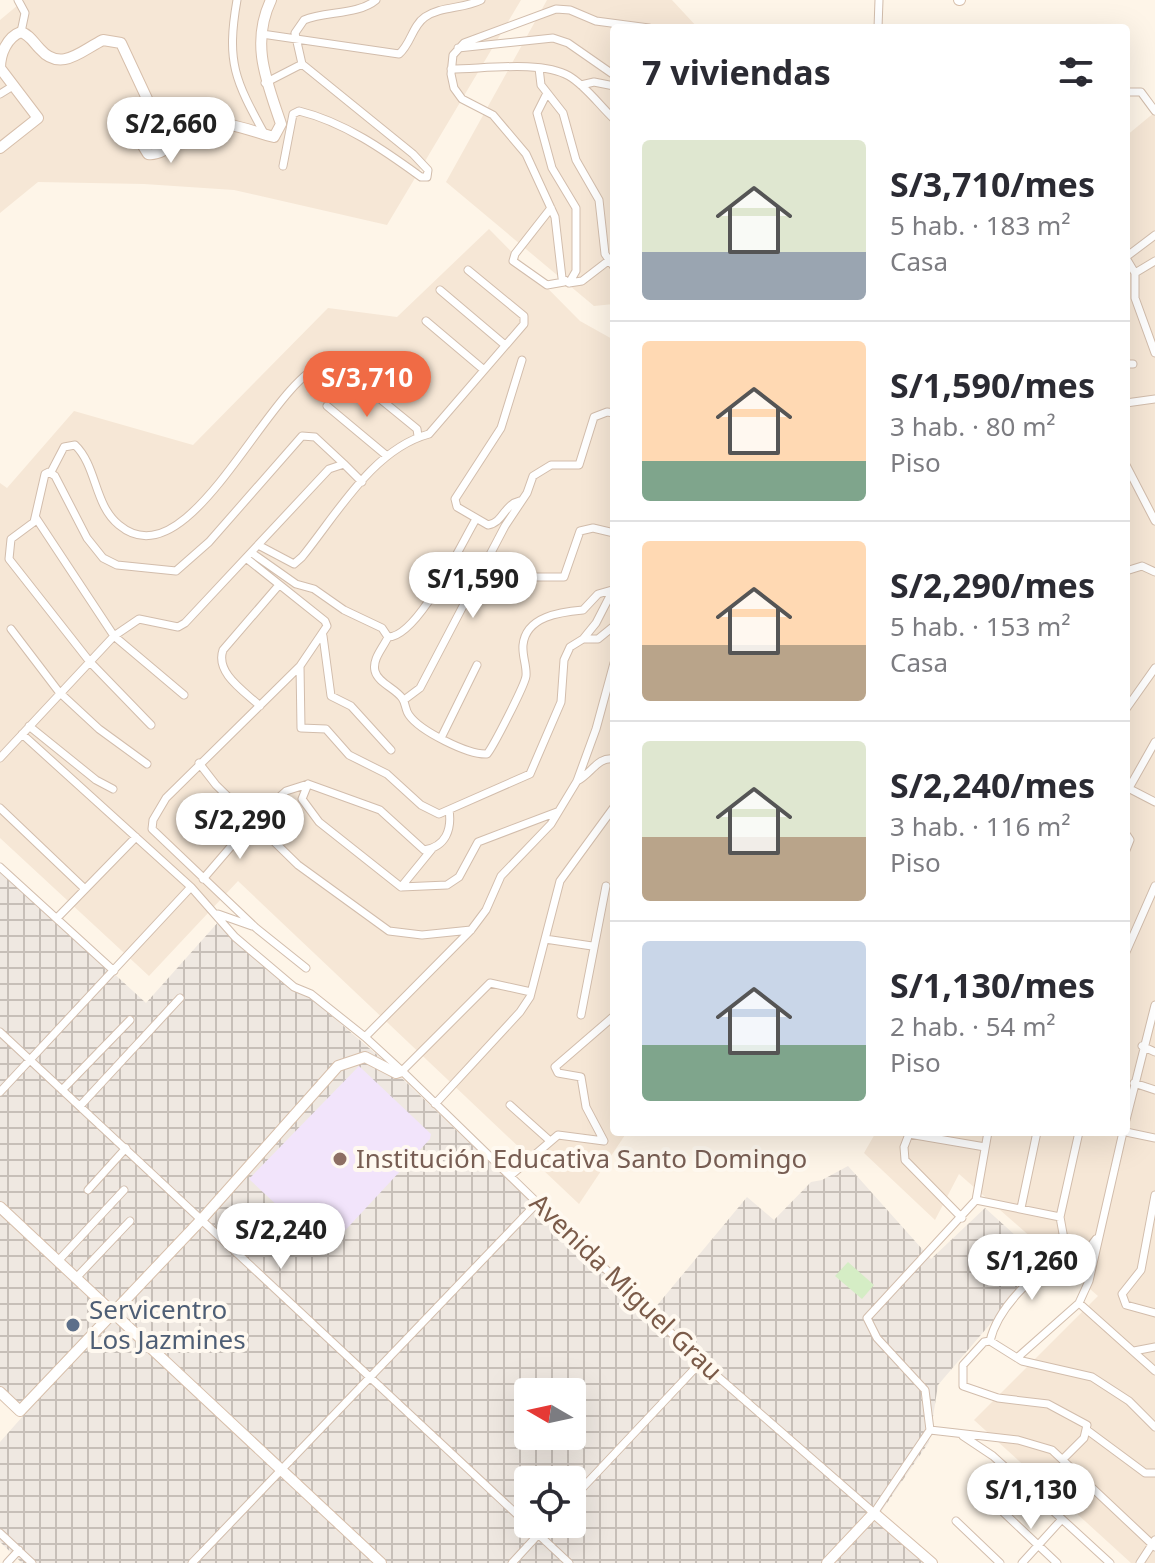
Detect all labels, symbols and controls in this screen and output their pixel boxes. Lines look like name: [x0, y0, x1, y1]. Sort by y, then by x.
text: 7 viviendas: [642, 49, 831, 95]
icon: filters: [1054, 50, 1098, 94]
pin: S/2,660: [97, 97, 245, 165]
text: S/2,660: [125, 105, 217, 141]
text: S/3,710/mes: [890, 161, 1095, 207]
icon: home: [706, 172, 802, 268]
text: 5 hab. · 183 m²: [890, 207, 1071, 243]
text: Casa: [890, 243, 948, 279]
pin: S/3,710: [293, 351, 441, 419]
text: S/3,710: [321, 359, 413, 395]
text: S/1,590/mes: [890, 362, 1095, 408]
icon: home: [706, 373, 802, 469]
text: 3 hab. · 80 m²: [890, 408, 1056, 444]
text: Piso: [890, 444, 941, 480]
pin: S/1,590: [399, 552, 547, 620]
text: S/1,590: [427, 560, 519, 596]
text: S/2,290/mes: [890, 562, 1095, 608]
icon: home: [706, 573, 802, 669]
text: 5 hab. · 153 m²: [890, 608, 1071, 644]
text: Casa: [890, 644, 948, 680]
text: S/2,240/mes: [890, 762, 1095, 808]
icon: home: [706, 773, 802, 869]
pin: S/2,290: [166, 793, 314, 861]
text: S/2,290: [194, 801, 286, 837]
text: 3 hab. · 116 m²: [890, 808, 1071, 844]
text: Piso: [890, 844, 941, 880]
text: S/1,130/mes: [890, 962, 1095, 1008]
icon: home: [706, 973, 802, 1069]
text: 2 hab. · 54 m²: [890, 1008, 1056, 1044]
text: Piso: [890, 1044, 941, 1080]
place label: Institución Educativa Santo Domingo: [356, 1140, 807, 1176]
marker: Institución Educativa Santo Domingo: [331, 1150, 349, 1168]
street label: Avenida Miguel Grau: [523, 1185, 731, 1388]
pin: S/2,240: [207, 1203, 355, 1271]
text: S/2,240: [235, 1211, 327, 1247]
pin: S/1,260: [958, 1234, 1106, 1302]
text: S/1,260: [986, 1242, 1078, 1278]
place label: Servicentro Los Jazmines: [89, 1291, 246, 1357]
marker: Servicentro Los Jazmines: [64, 1316, 82, 1334]
north arrow: [514, 1378, 586, 1450]
map controls: [514, 1378, 586, 1538]
pin: S/1,130: [957, 1463, 1105, 1531]
button: locate: [514, 1466, 586, 1538]
text: S/1,130: [985, 1471, 1077, 1507]

